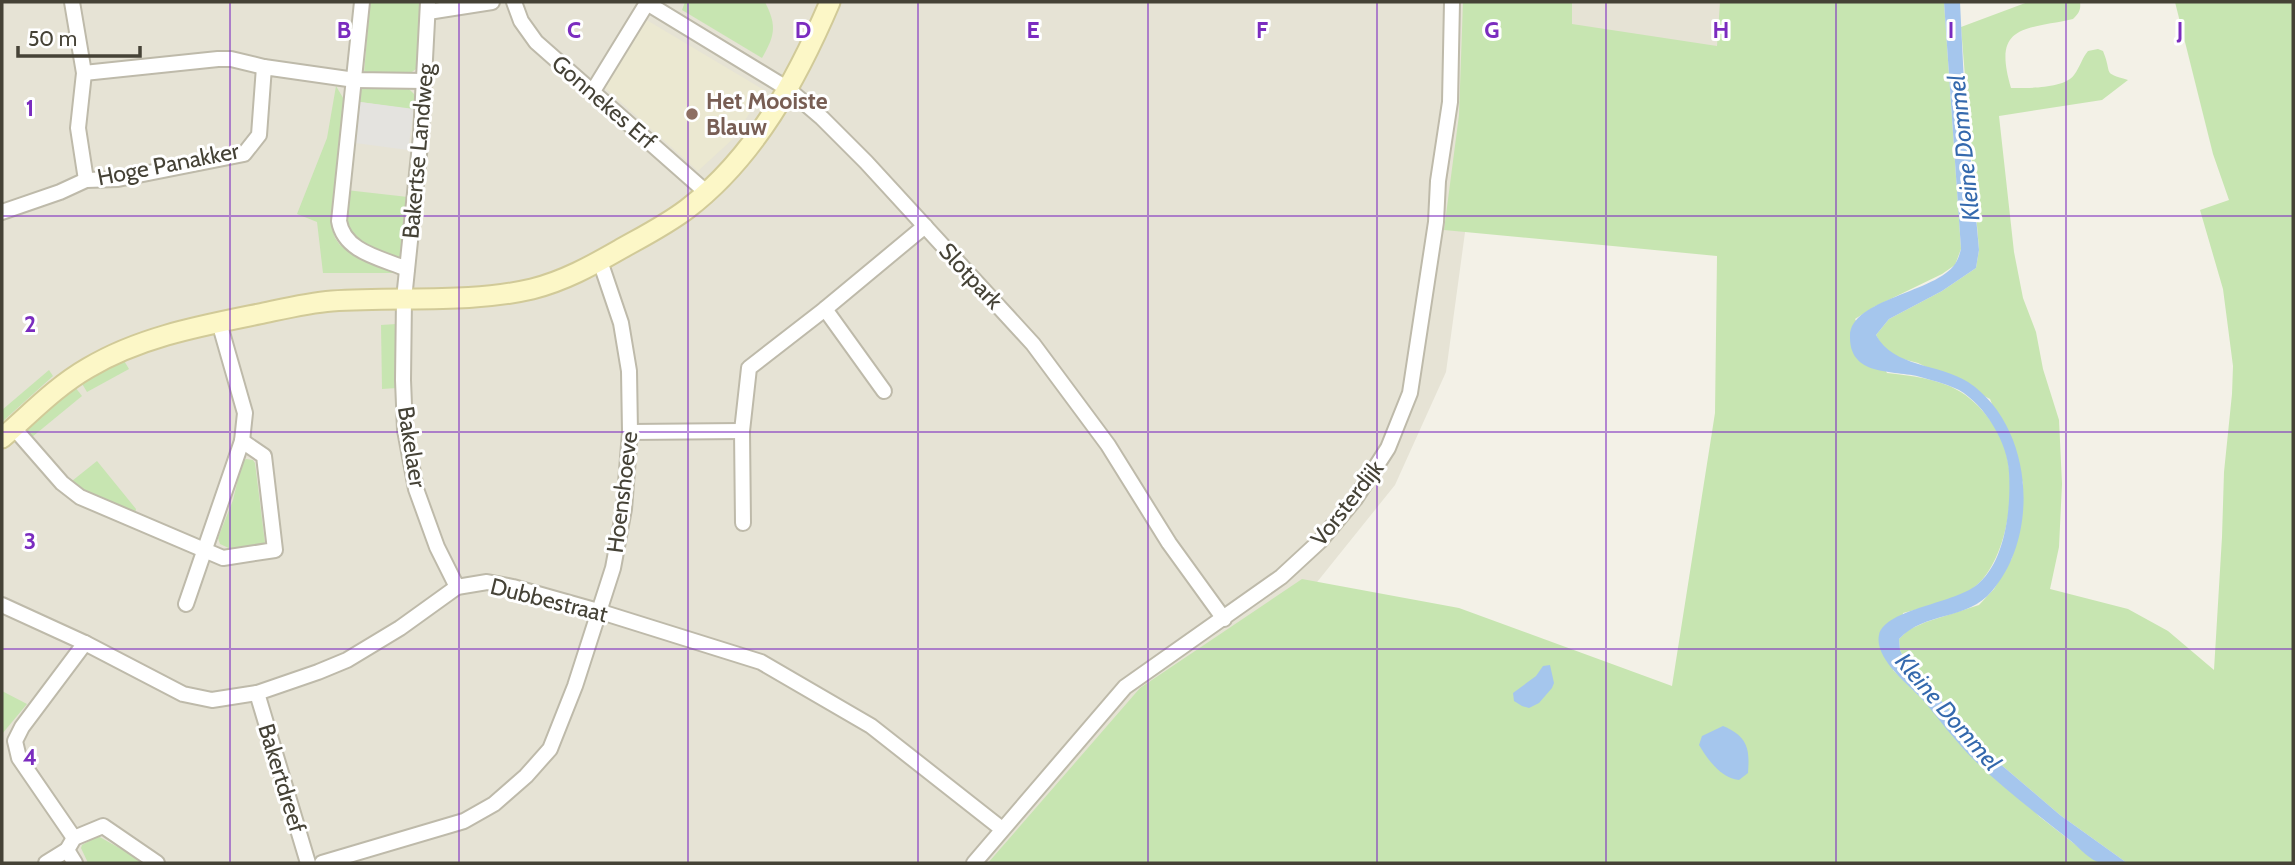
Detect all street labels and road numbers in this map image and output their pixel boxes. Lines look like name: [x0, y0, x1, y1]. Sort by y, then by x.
street label: Gonnekes Erf: [546, 49, 662, 155]
street label: Bakertse Landweg: [396, 62, 440, 240]
street label: Hoge Panakker: [95, 136, 242, 191]
street label: Slotpark: [933, 237, 1009, 315]
street label: Bakelaer: [392, 404, 432, 490]
street label: Hoenshoeve: [601, 429, 643, 554]
street label: Vorsterdijk: [1305, 454, 1390, 552]
street label: Dubbestraat: [487, 572, 611, 628]
street label: Bakertdreef: [252, 720, 312, 836]

